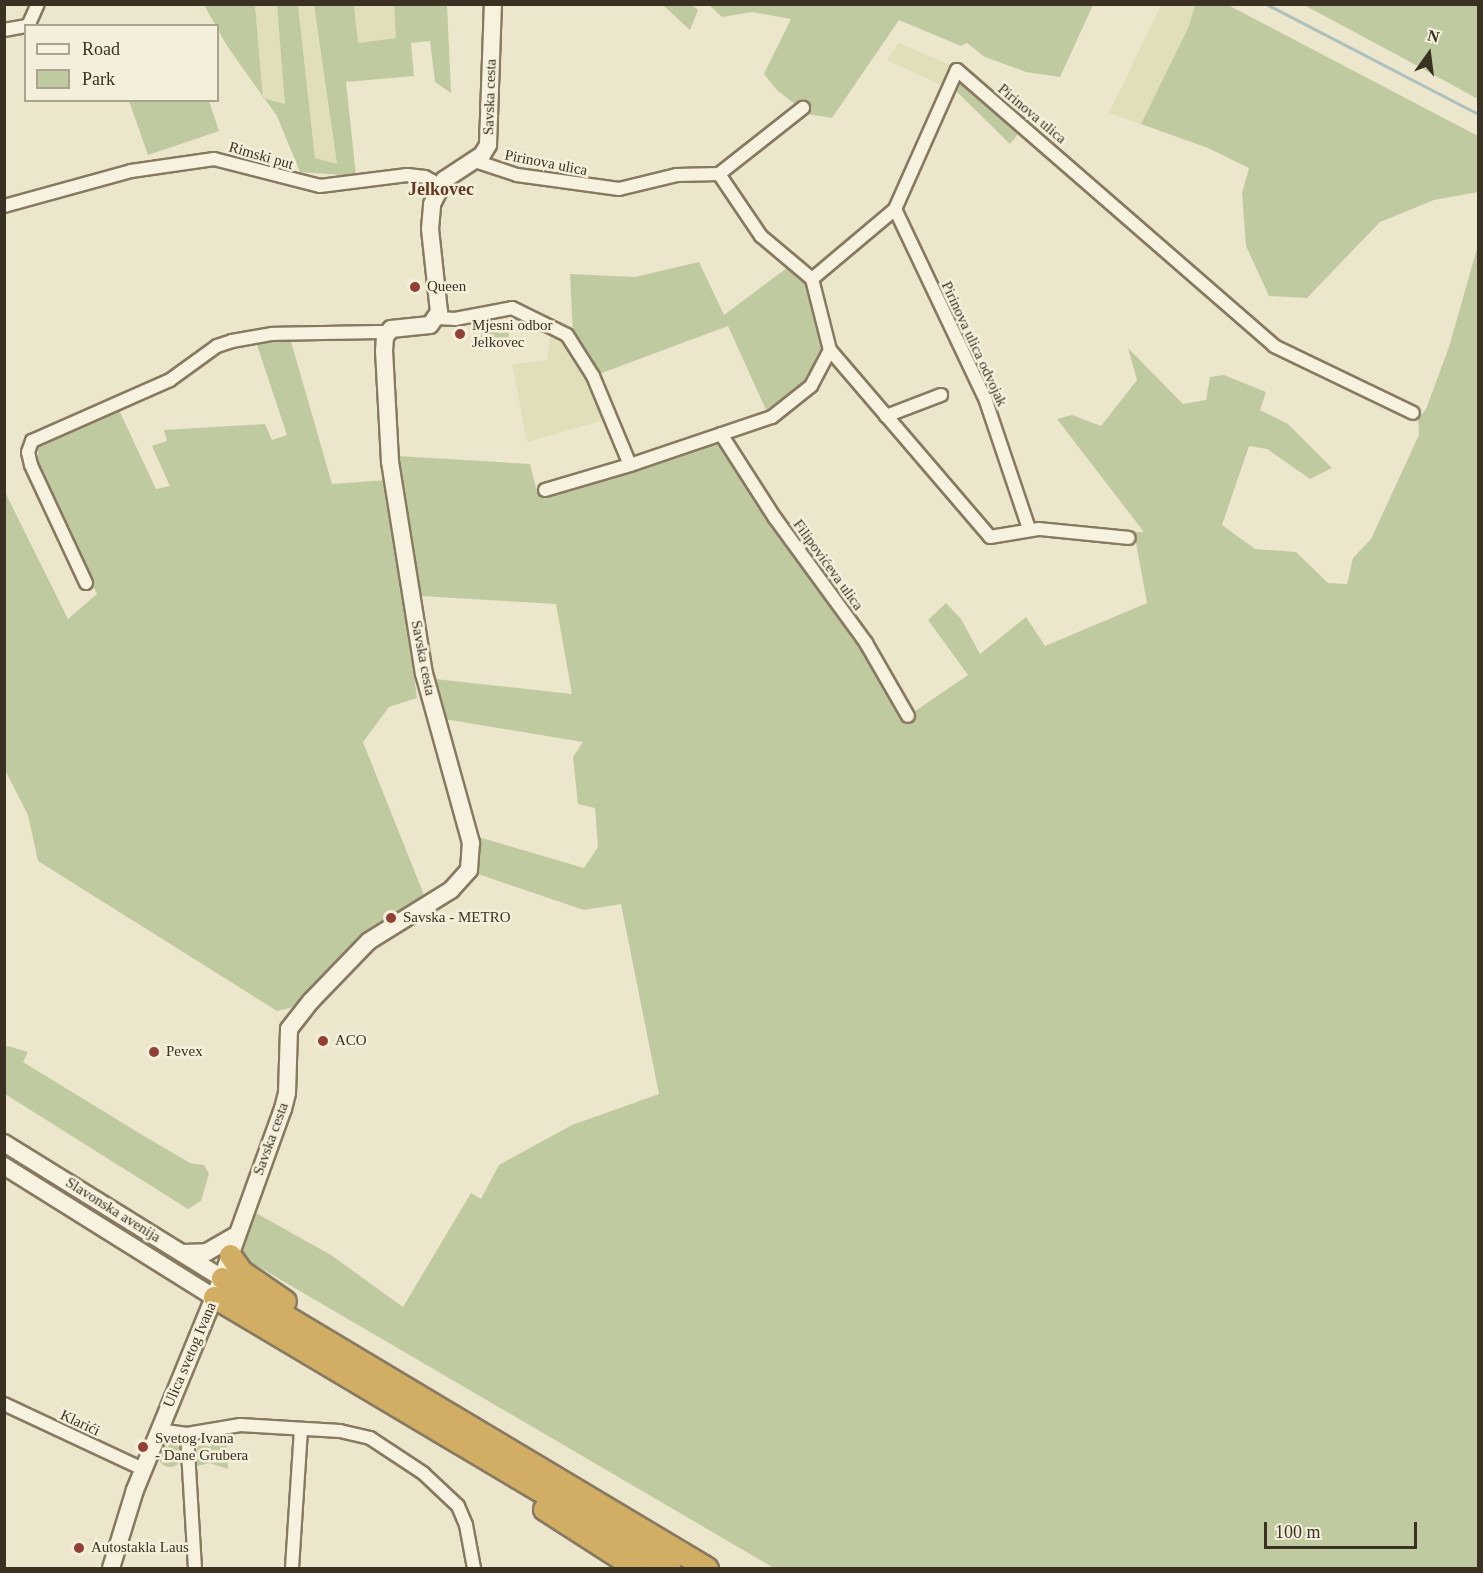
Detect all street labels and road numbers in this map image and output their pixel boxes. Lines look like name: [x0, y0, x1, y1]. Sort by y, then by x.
street label: Savska cesta: [480, 59, 500, 135]
street label: Pirinova ulica: [994, 80, 1070, 148]
street label: Rimski put: [227, 138, 295, 174]
street label: Pirinova ulica: [503, 146, 589, 180]
street label: Pirinova ulica odvojak: [937, 279, 1011, 409]
street label: Filipovićeva ulica: [789, 516, 867, 614]
street label: Savska cesta: [407, 619, 439, 697]
street label: Savska cesta: [250, 1100, 292, 1178]
street label: Slavonska avenija: [62, 1174, 164, 1246]
street label: Ulica svetog Ivana: [160, 1300, 220, 1410]
street label: Klarići: [57, 1406, 103, 1440]

